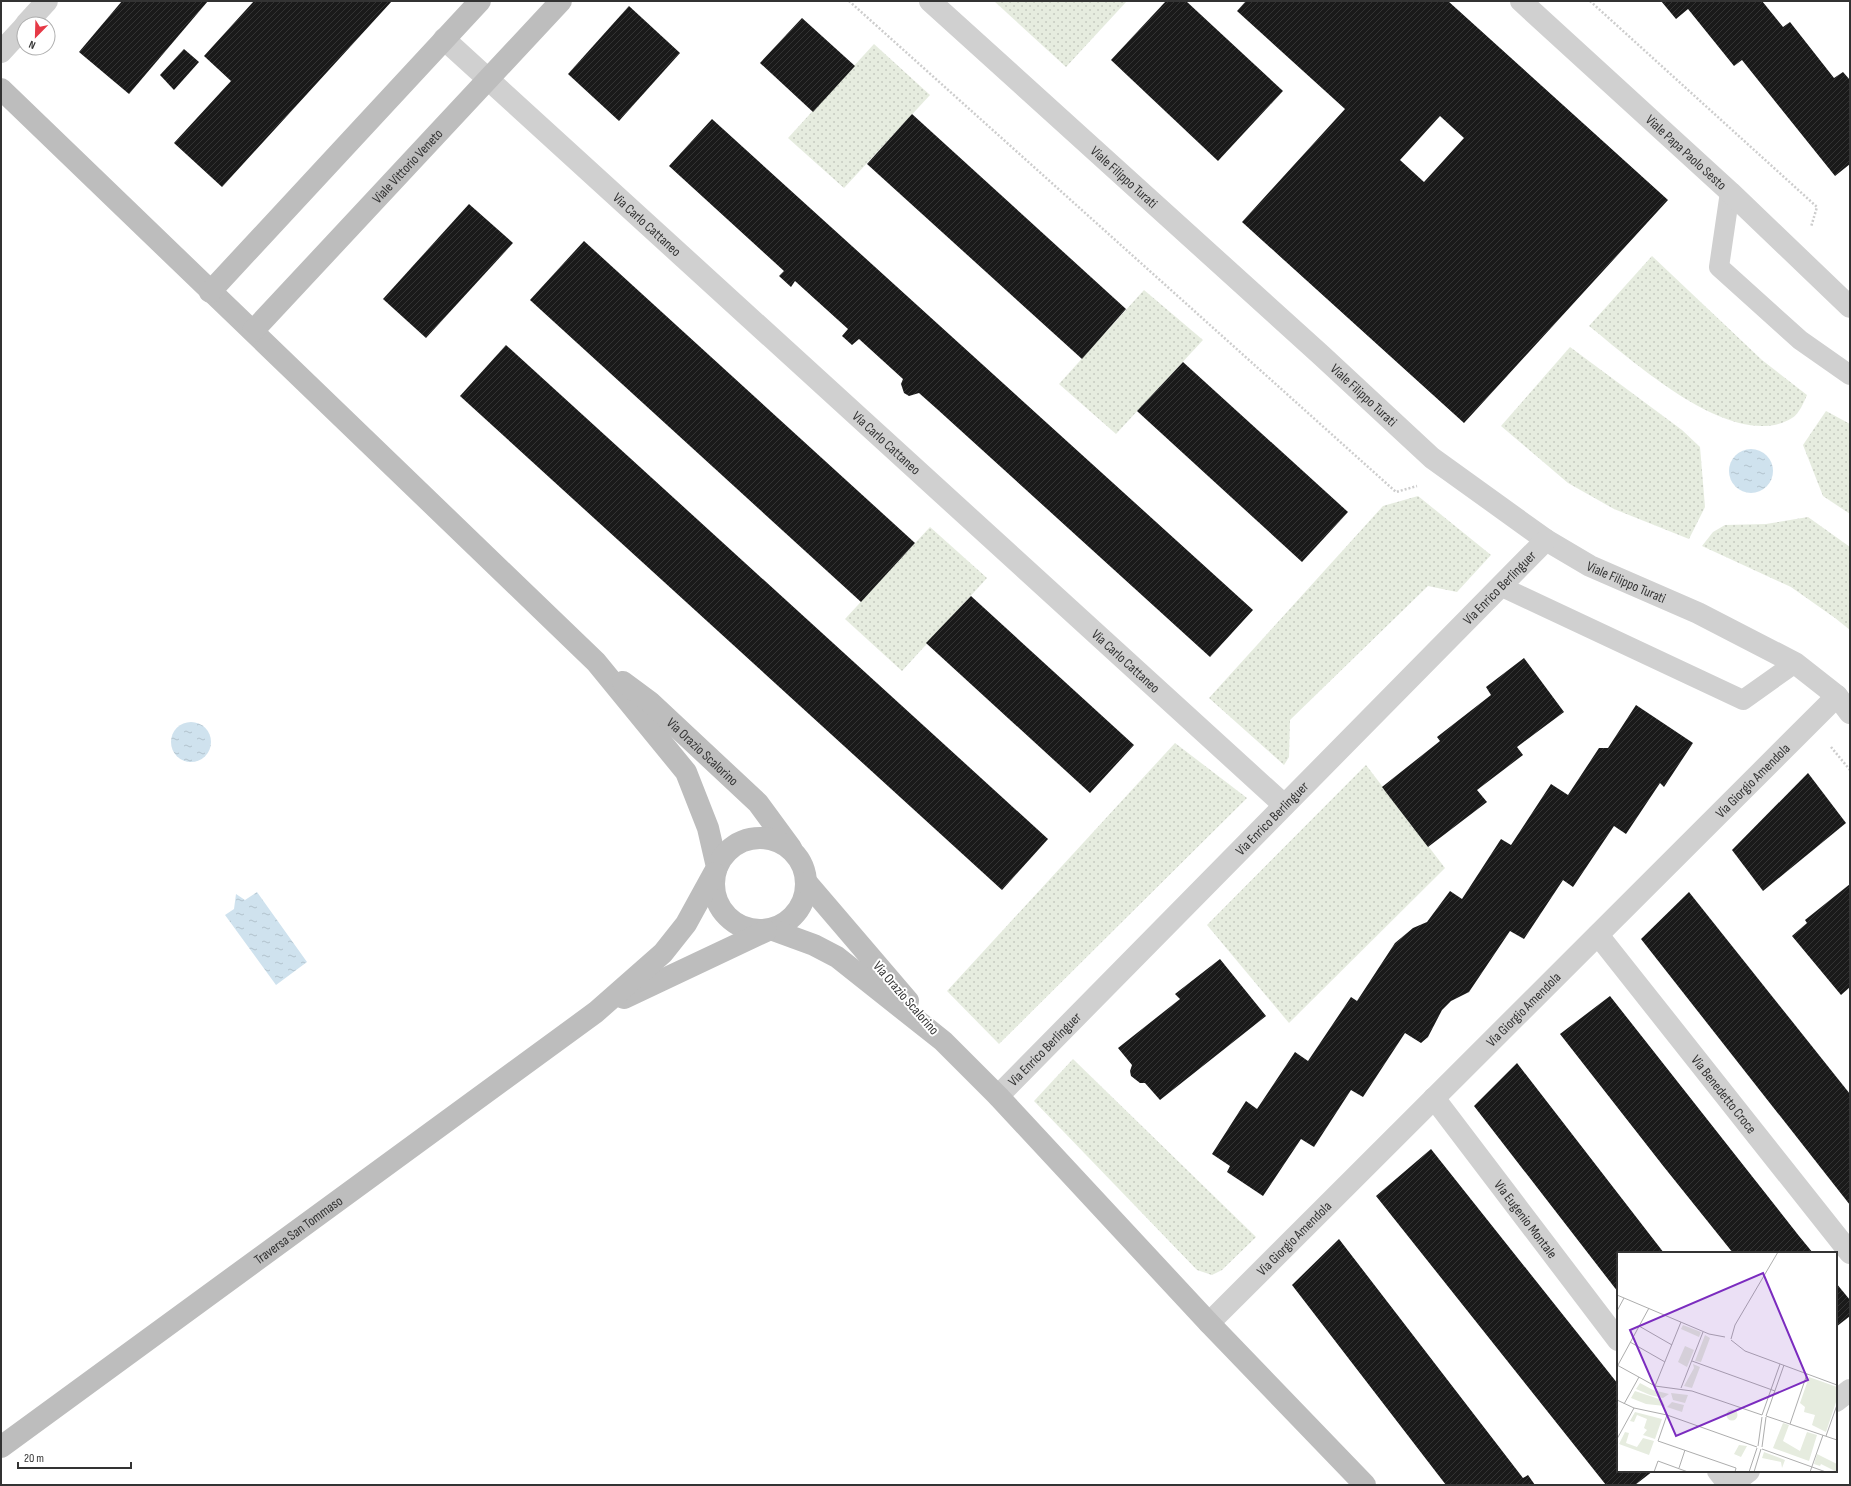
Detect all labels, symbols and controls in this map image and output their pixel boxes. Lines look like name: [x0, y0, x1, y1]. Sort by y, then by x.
north arrow: [16, 16, 56, 56]
text: N: [27, 38, 38, 52]
street label: Viale Papa Paolo Sesto: [1642, 111, 1730, 193]
street label: Viale Vittorio Veneto: [368, 125, 446, 207]
street label: Viale Filippo Turati: [1087, 142, 1161, 212]
street label: Via Carlo Cattaneo: [610, 189, 685, 260]
street label: Viale Filippo Turati: [1327, 360, 1401, 430]
street label: Via Carlo Cattaneo: [849, 407, 924, 478]
street label: Via Enrico Berlinguer: [1459, 547, 1539, 628]
street label: Viale Filippo Turati: [1584, 557, 1669, 606]
street label: Via Carlo Cattaneo: [1088, 626, 1164, 696]
street label: Via Orazio Scalorino: [663, 714, 742, 789]
street label: Via Giorgio Amendola: [1712, 740, 1793, 821]
street label: Via Enrico Berlinguer: [1232, 778, 1312, 859]
street label: Via Orazio Scalorino: [869, 958, 943, 1038]
street label: Via Giorgio Amendola: [1482, 969, 1564, 1050]
street label: Via Enrico Berlinguer: [1004, 1008, 1084, 1090]
street label: Via Benedetto Croce: [1688, 1051, 1760, 1137]
street label: Via Eugenio Montale: [1491, 1176, 1561, 1262]
street label: Traversa San Tommaso: [250, 1192, 346, 1268]
street label: Via Giorgio Amendola: [1253, 1197, 1335, 1279]
inset map: [1617, 1252, 1837, 1472]
scale bar: [18, 1444, 131, 1470]
text: 20 m: [24, 1451, 44, 1466]

